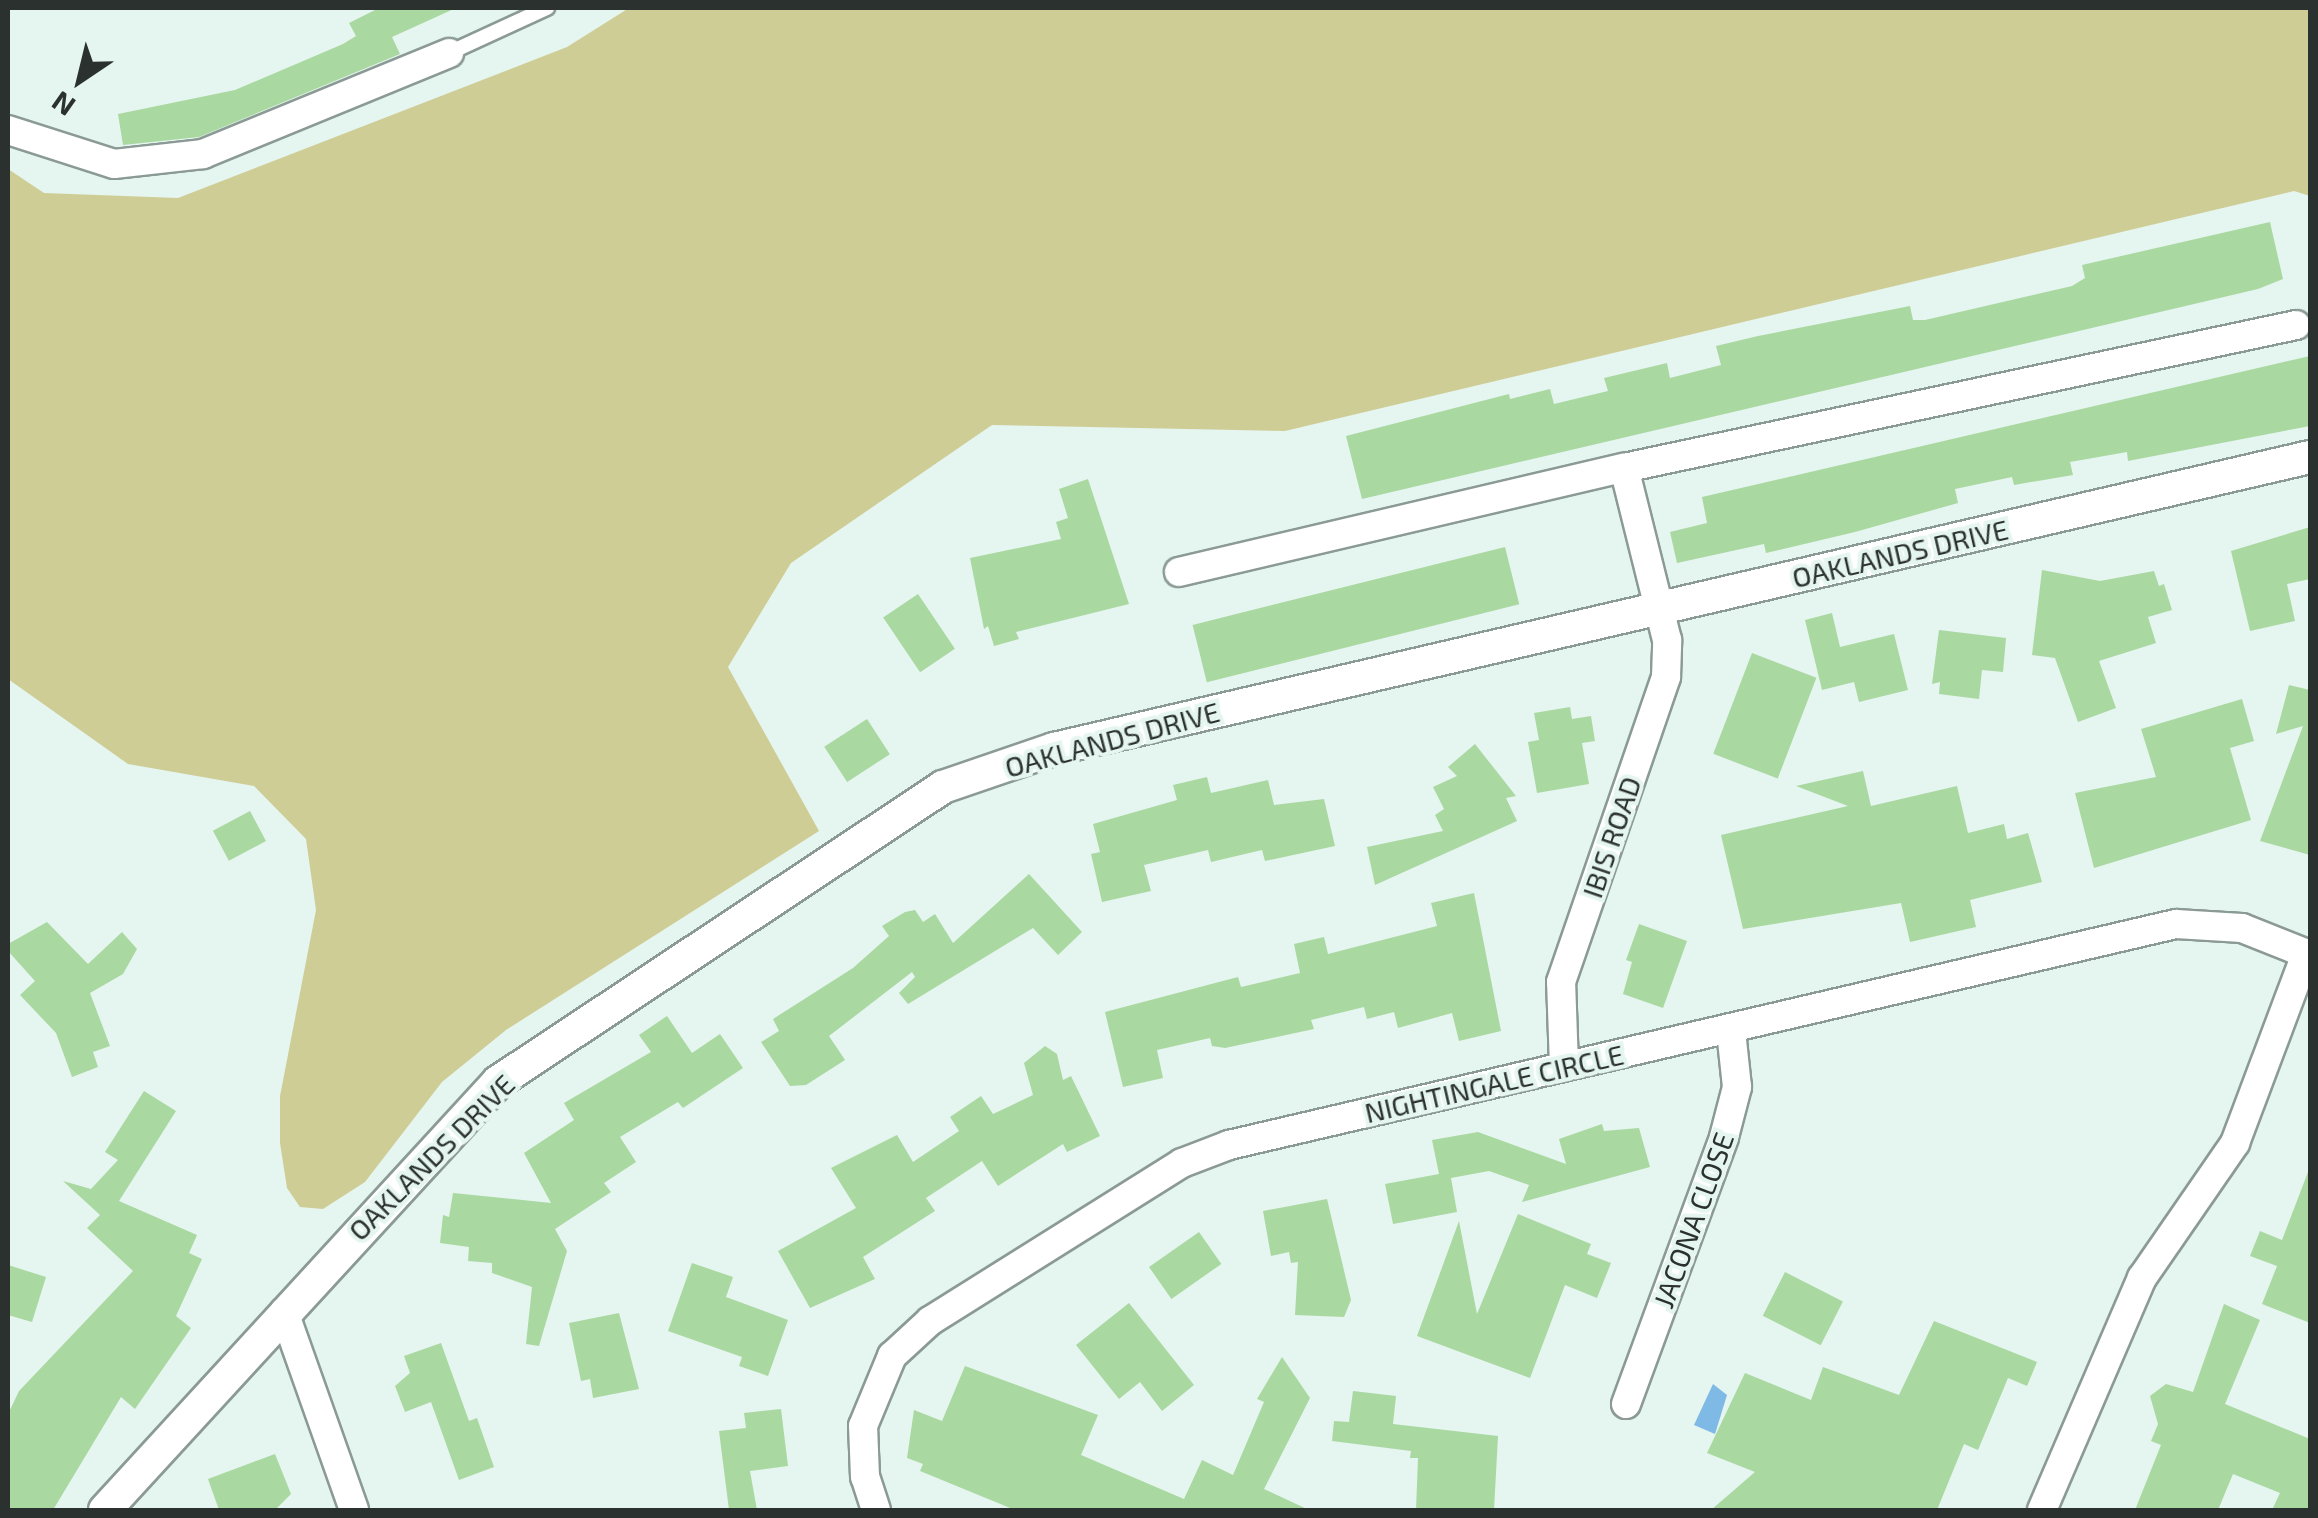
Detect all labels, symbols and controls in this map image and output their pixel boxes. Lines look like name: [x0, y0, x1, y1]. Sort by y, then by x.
north arrow: [30, 30, 130, 130]
text: N: [45, 85, 81, 124]
street label: OAKLANDS DRIVE: [1789, 512, 2011, 594]
street label: OAKLANDS DRIVE: [1001, 694, 1223, 784]
street label: IBIS ROAD: [1575, 772, 1647, 902]
street label: NIGHTINGALE CIRCLE: [1361, 1037, 1627, 1129]
street label: OAKLANDS DRIVE: [341, 1067, 521, 1247]
street label: JACONA CLOSE: [1646, 1128, 1740, 1312]

